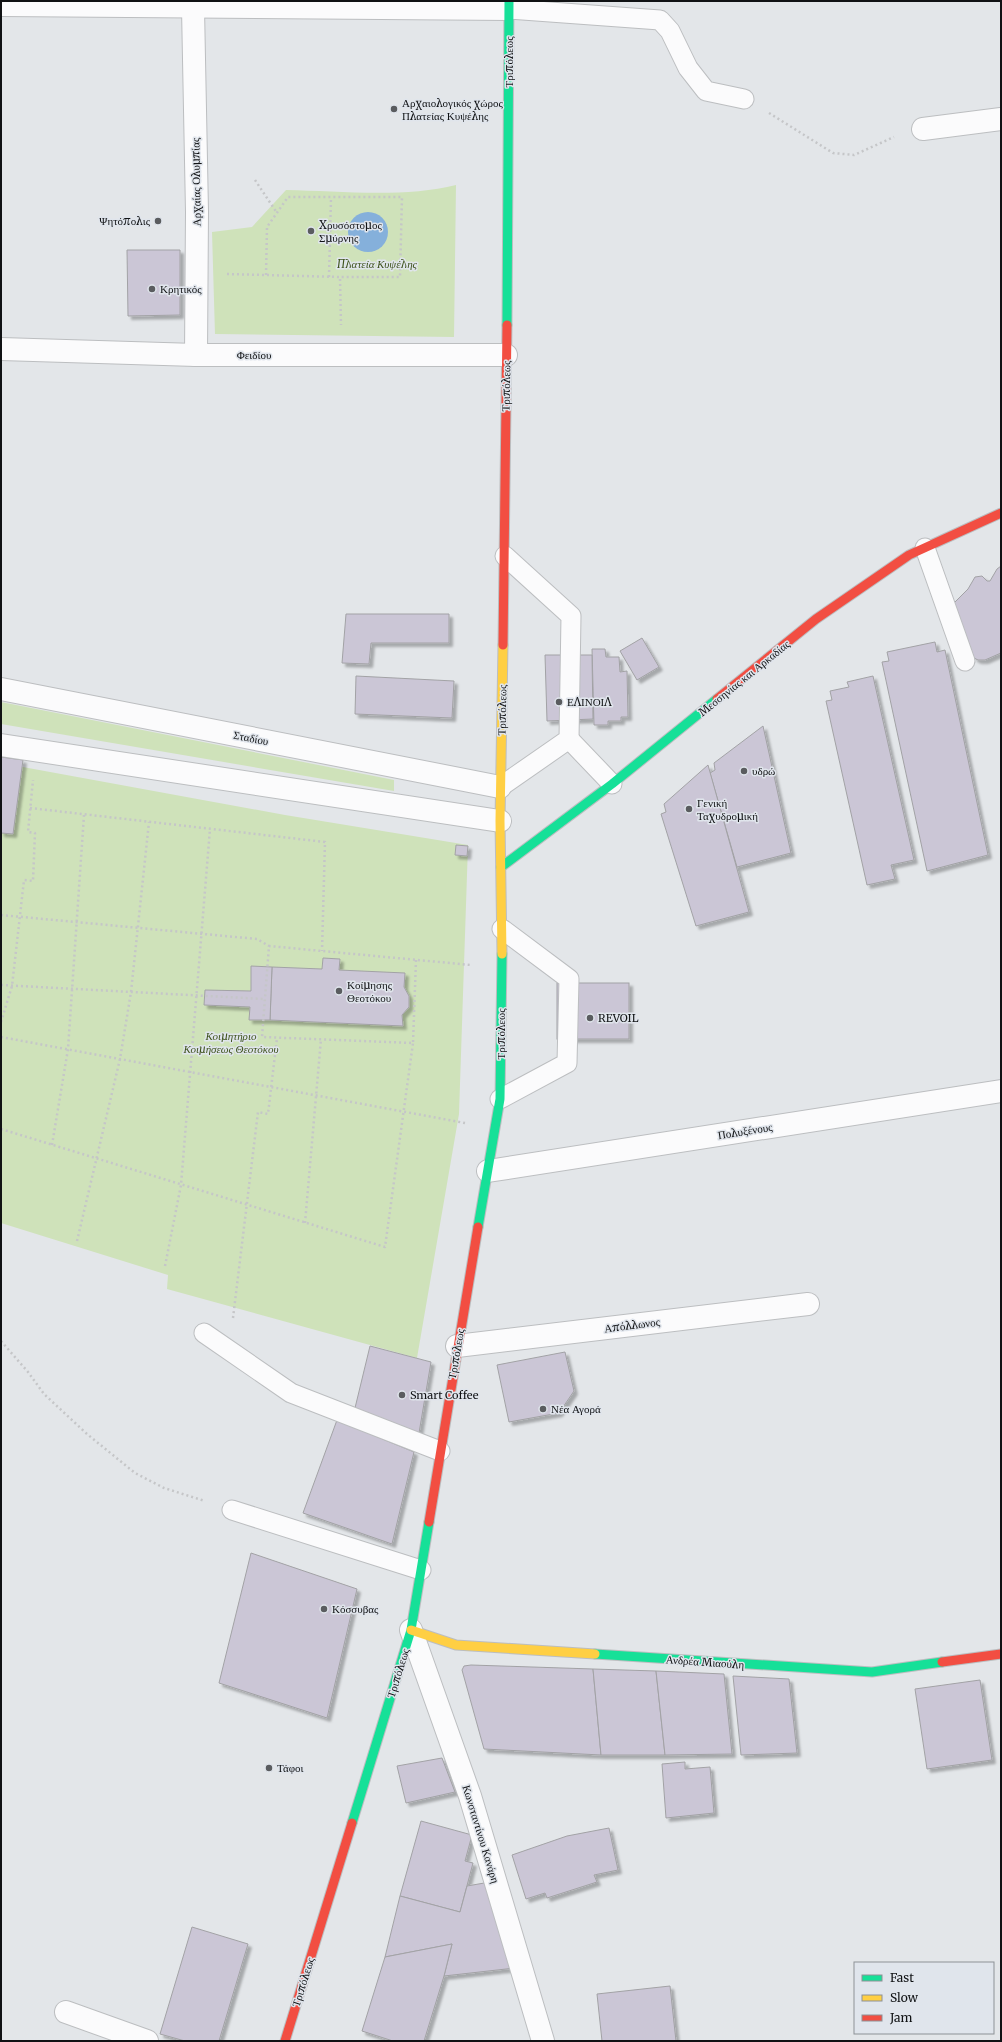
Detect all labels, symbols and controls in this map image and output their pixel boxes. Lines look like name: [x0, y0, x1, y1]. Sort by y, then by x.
street label: Τριπόλεως: [502, 36, 516, 88]
place label: Αρχαιολογικός χώρος Πλατείας Κυψέλης: [402, 96, 503, 123]
marker: Αρχαιολογικός χώρος Πλατείας Κυψέλης: [389, 104, 399, 114]
street label: Αρχαίας Ολυμπίας: [188, 137, 204, 226]
place label: Ψητόπολις: [99, 214, 151, 228]
marker: Ψητόπολις: [153, 216, 163, 226]
place label: Χρυσόστομος Σμύρνης: [319, 218, 382, 245]
marker: Χρυσόστομος Σμύρνης: [306, 226, 316, 236]
park label: Πλατεία Κυψέλης: [337, 257, 418, 271]
place label: Κρητικός: [160, 282, 202, 296]
marker: Κρητικός: [147, 284, 157, 294]
street label: Φειδίου: [237, 348, 272, 362]
street label: Τριπόλεως: [499, 360, 513, 412]
street label: Μεσσηνίας και Αρκαδίας: [696, 636, 793, 719]
street label: Τριπόλεως: [495, 684, 509, 736]
place label: ΕΛΙΝΟΙΛ: [567, 695, 612, 709]
marker: ΕΛΙΝΟΙΛ: [554, 697, 564, 707]
street label: Σταδίου: [232, 728, 270, 748]
place label: υδρώ: [752, 764, 775, 778]
marker: υδρώ: [739, 766, 749, 776]
place label: Γενική Ταχυδρομική: [697, 796, 758, 823]
marker: Γενική Ταχυδρομική: [684, 804, 694, 814]
place label: Κοίμησης Θεοτόκου: [347, 978, 393, 1005]
marker: Κοίμησης Θεοτόκου: [334, 986, 344, 996]
street label: Τριπόλεως: [494, 1008, 508, 1060]
place label: REVOIL: [598, 1011, 639, 1025]
marker: REVOIL: [585, 1013, 595, 1023]
park label: Κοιμητήριο Κοιμήσεως Θεοτόκου: [182, 1029, 279, 1056]
street label: Πολυξένους: [717, 1120, 774, 1142]
street label: Απόλλωνος: [603, 1315, 661, 1335]
street label: Τριπόλεως: [445, 1327, 467, 1380]
place label: Smart Coffee: [410, 1388, 479, 1402]
marker: Smart Coffee: [397, 1390, 407, 1400]
place label: Νέα Αγορά: [551, 1402, 601, 1416]
marker: Νέα Αγορά: [538, 1404, 548, 1414]
place label: Κόσσυβας: [332, 1602, 379, 1616]
marker: Κόσσυβας: [319, 1604, 329, 1614]
street label: Τριπόλεως: [384, 1646, 412, 1699]
street label: Ανδρέα Μιαούλη: [665, 1652, 745, 1672]
place label: Τάφοι: [277, 1761, 304, 1775]
marker: Τάφοι: [264, 1763, 274, 1773]
street label: Κωνσταντίνου Κανάρη: [459, 1783, 503, 1885]
street label: Τριπόλεως: [289, 1955, 317, 2008]
legend: [854, 1962, 994, 2034]
text: Fast: [890, 1970, 914, 1985]
text: Slow: [890, 1990, 919, 2005]
text: Jam: [889, 2010, 913, 2025]

